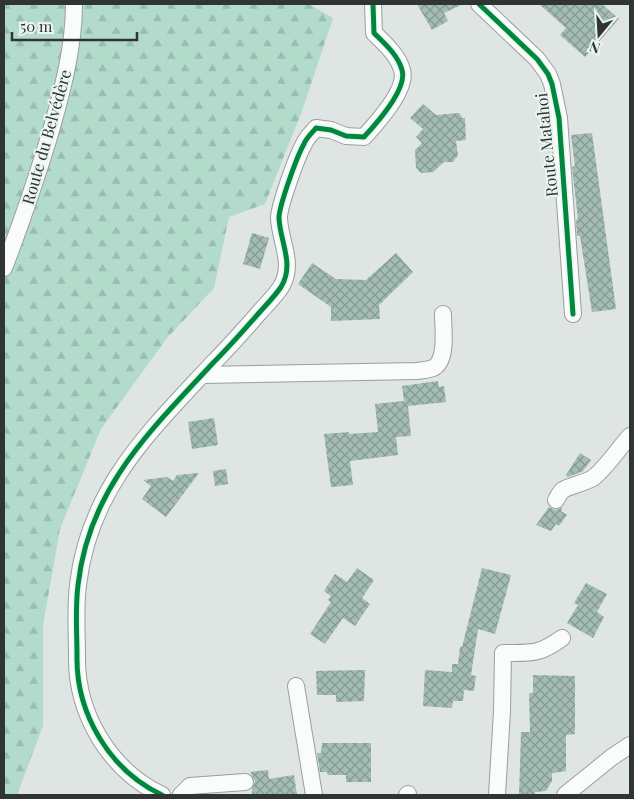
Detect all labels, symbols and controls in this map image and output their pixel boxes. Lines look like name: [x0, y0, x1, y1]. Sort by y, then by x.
scale bar: [12, 10, 138, 42]
north arrow: [574, 10, 624, 60]
text: 50 m: [20, 16, 53, 36]
text: N: [587, 37, 603, 58]
street label: Route du Belvédère: [17, 67, 75, 207]
street label: Route Matahoi: [530, 92, 562, 198]

